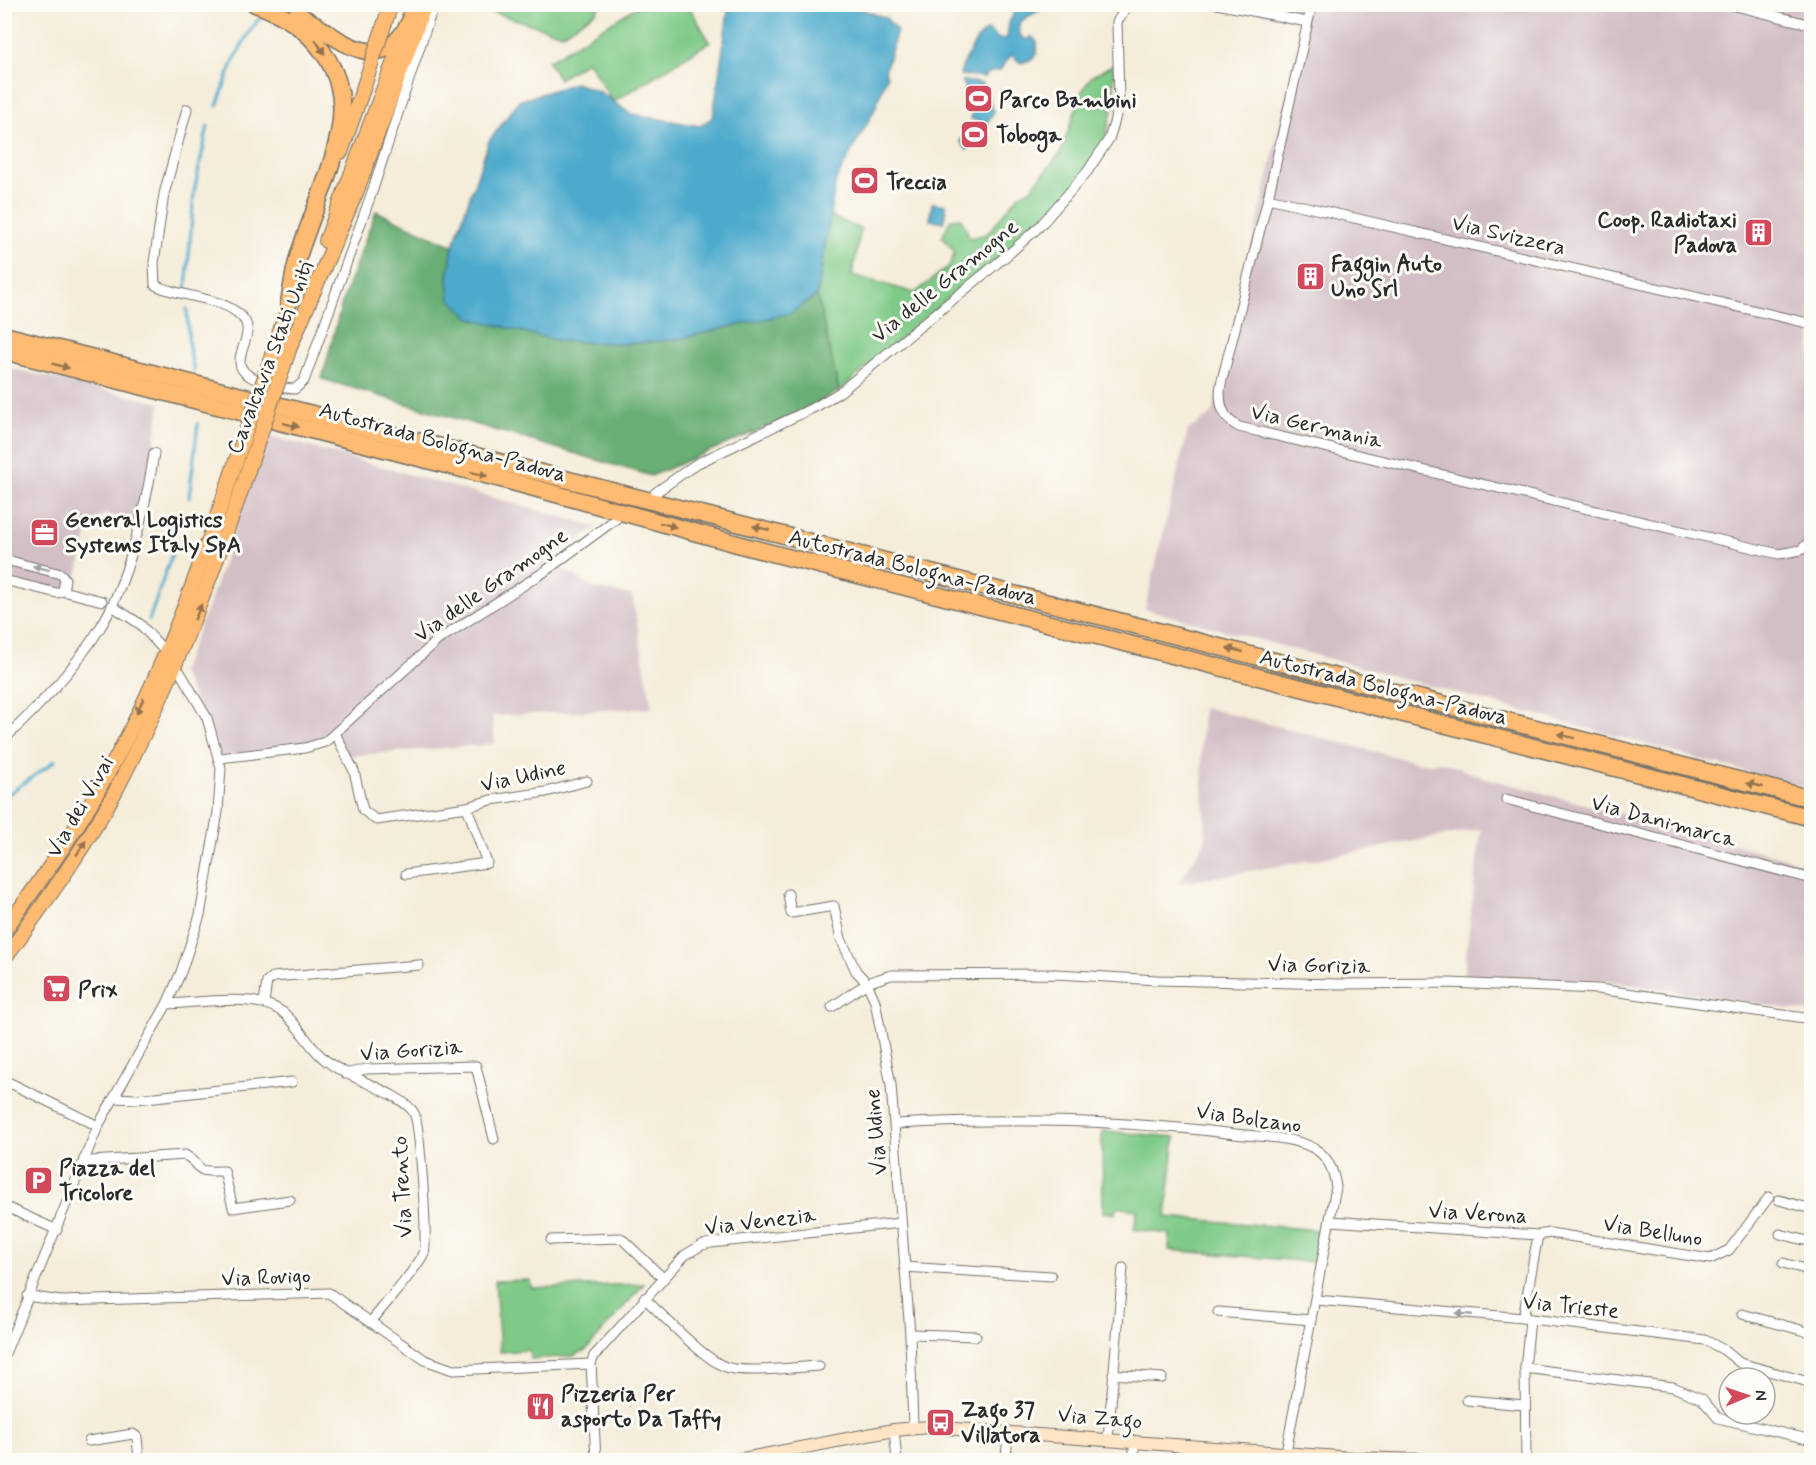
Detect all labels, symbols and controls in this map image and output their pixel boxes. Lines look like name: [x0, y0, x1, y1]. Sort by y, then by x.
one-way arrow: [314, 39, 326, 55]
sports icon: Parco Bambini: [962, 83, 994, 115]
place label: Parco Bambini: [999, 87, 1137, 115]
sports icon: Toboga: [959, 118, 991, 150]
place label: Toboga: [996, 122, 1062, 153]
sports icon: Treccia: [849, 165, 881, 197]
place label: Treccia: [886, 169, 947, 197]
place label: Coop. Radiotaxi Padova: [1597, 207, 1737, 260]
street label: Via Svizzera: [1449, 209, 1568, 263]
street label: Via delle Gramogne: [866, 213, 1025, 350]
building icon: Coop. Radiotaxi Padova: [1742, 216, 1774, 248]
place label: Faggin Auto Uno Srl: [1331, 251, 1442, 304]
street label: Cavalcavia Stati Uniti: [221, 257, 321, 458]
building icon: Faggin Auto Uno Srl: [1294, 260, 1326, 292]
one-way arrow: [52, 361, 70, 371]
street label: Autostrada Bologna-Padova: [315, 396, 569, 492]
street label: Via Germania: [1248, 398, 1386, 456]
one-way arrow: [282, 421, 300, 430]
one-way arrow: [470, 469, 489, 479]
place label: General Logistics Systems Italy SpA: [65, 507, 241, 560]
office icon: General Logistics Systems Italy SpA: [28, 516, 60, 548]
one-way arrow: [658, 520, 677, 530]
street label: Via delle Gramogne: [409, 522, 574, 650]
one-way arrow: [752, 523, 771, 533]
street label: Autostrada Bologna-Padova: [785, 524, 1039, 615]
one-way arrow: [31, 563, 50, 573]
one-way arrow: [194, 603, 203, 620]
street label: Autostrada Bologna-Padova: [1256, 644, 1510, 735]
one-way arrow: [1226, 645, 1244, 655]
one-way arrow: [136, 697, 145, 714]
one-way arrow: [1557, 731, 1575, 740]
street label: Via dei Vivai: [40, 751, 121, 863]
street label: Via Udine: [478, 754, 569, 800]
one-way arrow: [1746, 779, 1764, 789]
street label: Via Danimarca: [1588, 789, 1740, 855]
one-way arrow: [76, 840, 87, 856]
street label: Via Gorizia: [1267, 951, 1371, 981]
supermarket icon: Prix: [41, 973, 73, 1005]
place label: Prix: [78, 977, 118, 1005]
street label: Via Gorizia: [359, 1033, 464, 1069]
street label: Via Udine: [859, 1087, 895, 1176]
street label: Via Bolzano: [1194, 1098, 1303, 1140]
street label: Via Trento: [386, 1135, 420, 1239]
place label: Piazza del Tricolore: [59, 1155, 156, 1208]
parking icon: Piazza del Tricolore: [22, 1164, 54, 1196]
street label: Via Verona: [1428, 1197, 1528, 1231]
street label: Via Venezia: [703, 1201, 818, 1243]
street label: Via Belluno: [1601, 1210, 1704, 1254]
street label: Via Rovigo: [221, 1262, 311, 1295]
street label: Via Trieste: [1521, 1288, 1621, 1326]
one-way arrow: [1455, 1309, 1474, 1318]
north arrow: [1717, 1366, 1777, 1426]
place label: Pizzeria Per asporto Da Taffy: [561, 1381, 721, 1434]
restaurant icon: Pizzeria Per asporto Da Taffy: [524, 1390, 556, 1422]
text: N: [1750, 1390, 1771, 1401]
place label: Zago 37 Villatora: [961, 1397, 1041, 1450]
street label: Via Zago: [1056, 1401, 1143, 1440]
bus stop icon: Zago 37 Villatora: [924, 1406, 956, 1438]

